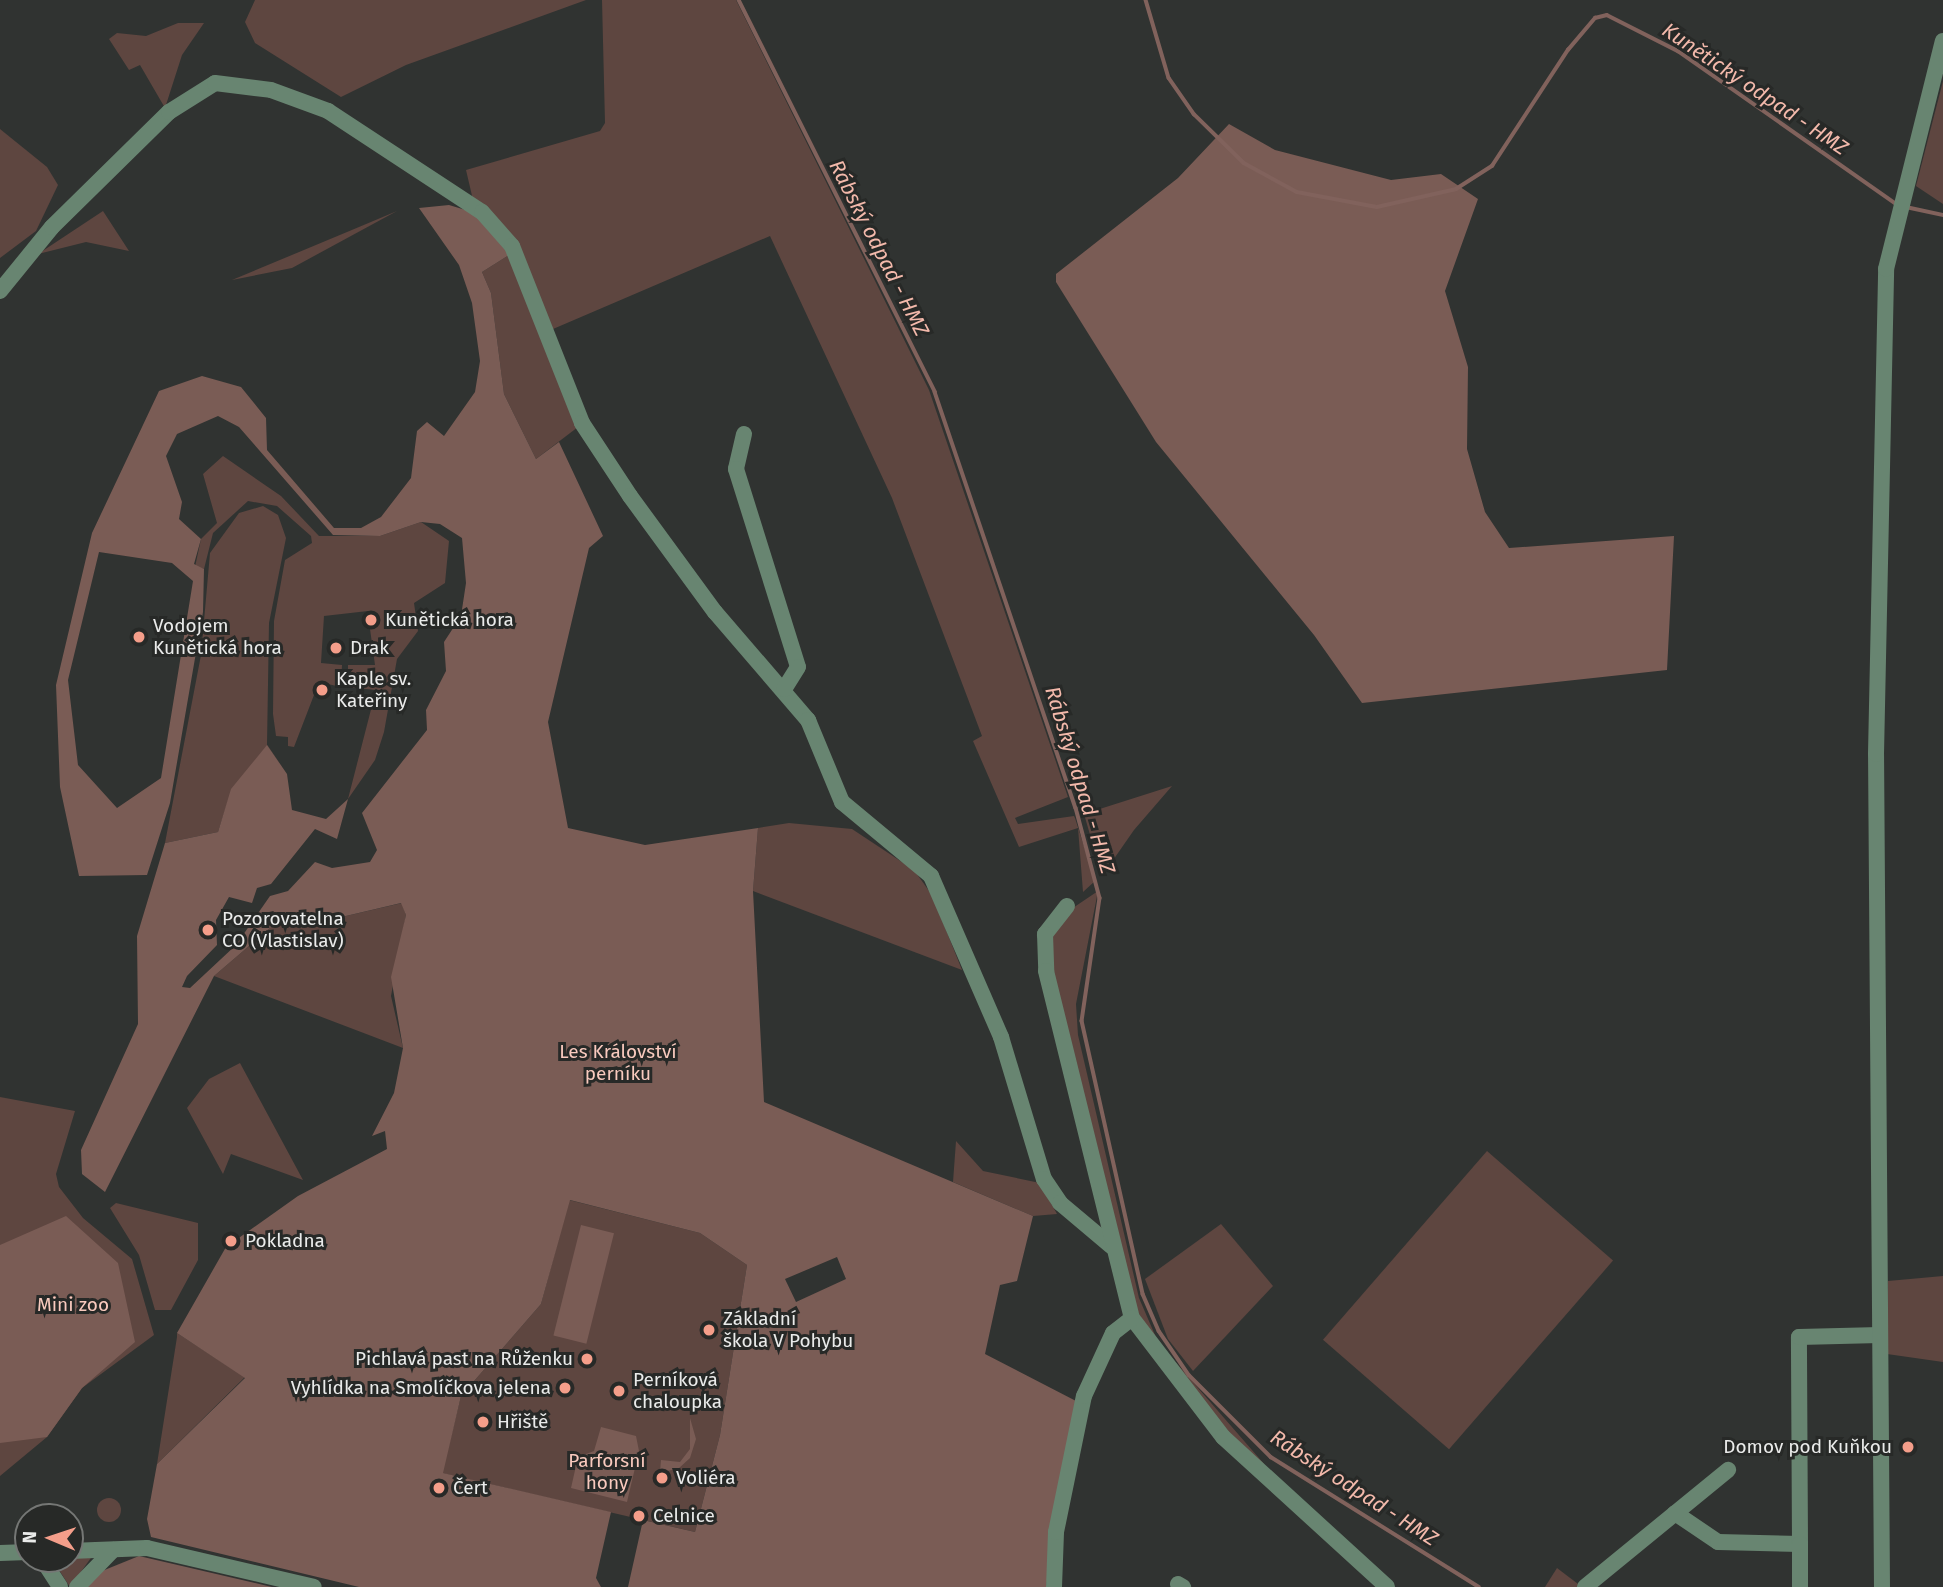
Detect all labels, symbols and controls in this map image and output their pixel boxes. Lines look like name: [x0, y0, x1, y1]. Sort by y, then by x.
water label: Kunětický odpad - HMZ: [1657, 17, 1853, 161]
water label: Rábský odpad - HMZ: [824, 156, 934, 340]
place label: Kunětická hora: [385, 609, 514, 631]
marker: Kunětická hora: [363, 612, 379, 628]
place label: Vodojem Kunětická hora: [153, 615, 282, 659]
marker: Vodojem Kunětická hora: [131, 629, 147, 645]
place label: Drak: [350, 637, 389, 659]
marker: Drak: [328, 640, 344, 656]
place label: Kaple sv. Kateřiny: [336, 668, 411, 712]
marker: Kaple sv. Kateřiny: [314, 682, 330, 698]
water label: Rábský odpad - HMZ: [1040, 683, 1120, 877]
place label: Pozorovatelna CO (Vlastislav): [222, 908, 344, 952]
marker: Pozorovatelna CO (Vlastislav): [200, 922, 216, 938]
park label: Les Království perníku: [559, 1041, 677, 1085]
place label: Pokladna: [245, 1230, 325, 1252]
marker: Pokladna: [223, 1233, 239, 1249]
park label: Mini zoo: [37, 1294, 109, 1316]
place label: Základní škola V Pohybu: [723, 1308, 853, 1352]
marker: Základní škola V Pohybu: [701, 1322, 717, 1338]
place label: Pichlavá past na Růženku: [355, 1348, 573, 1370]
marker: Pichlavá past na Růženku: [579, 1351, 595, 1367]
place label: Perníková chaloupka: [633, 1369, 722, 1413]
place label: Vyhlídka na Smolíčkova jelena: [291, 1377, 551, 1399]
marker: Vyhlídka na Smolíčkova jelena: [557, 1380, 573, 1396]
marker: Perníková chaloupka: [611, 1383, 627, 1399]
place label: Hřiště: [497, 1411, 548, 1433]
marker: Hřiště: [475, 1414, 491, 1430]
water label: Rábský odpad - HMZ: [1266, 1424, 1442, 1552]
place label: Domov pod Kuňkou: [1723, 1436, 1892, 1458]
marker: Domov pod Kuňkou: [1898, 1437, 1918, 1457]
park label: Parforsní hony: [568, 1450, 646, 1494]
place label: Voliéra: [676, 1467, 735, 1489]
marker: Voliéra: [654, 1470, 670, 1486]
place label: Čert: [453, 1477, 488, 1499]
marker: Čert: [431, 1480, 447, 1496]
north arrow: [14, 1503, 84, 1573]
place label: Celnice: [653, 1505, 715, 1527]
marker: Celnice: [631, 1508, 647, 1524]
text: N: [18, 1531, 41, 1544]

